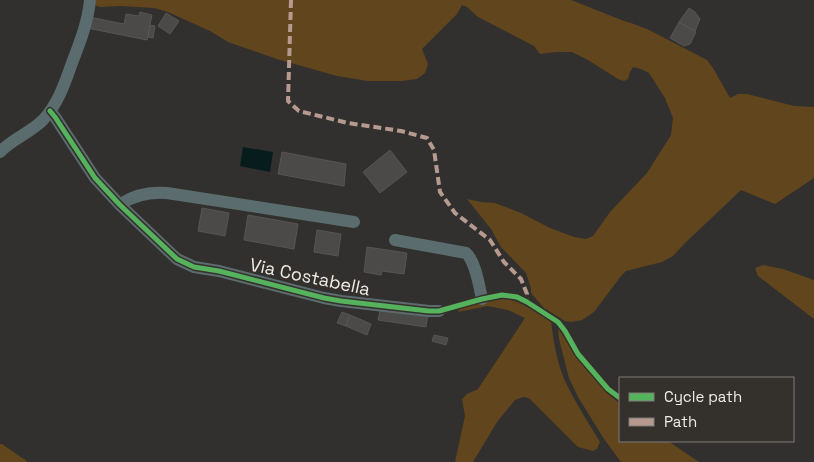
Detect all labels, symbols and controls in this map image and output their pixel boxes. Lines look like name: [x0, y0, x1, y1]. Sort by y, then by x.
street label: Via Costabella: [248, 253, 372, 300]
legend: [619, 377, 794, 442]
text: Cycle path: [664, 387, 742, 406]
text: Path: [664, 412, 697, 431]

